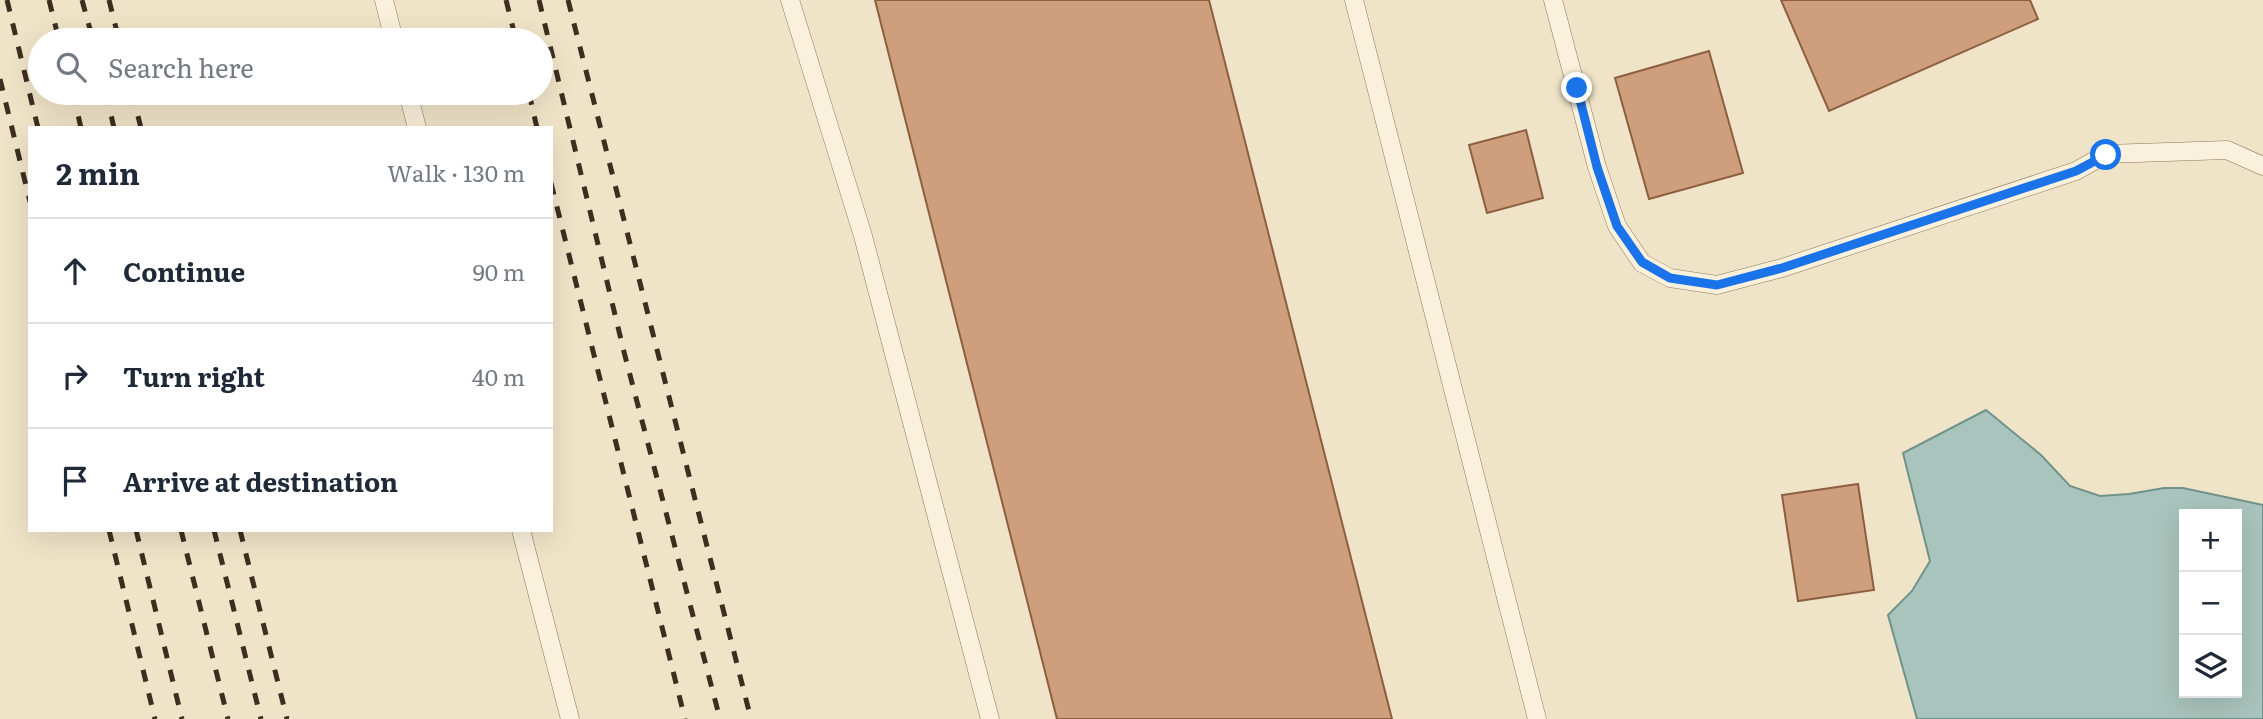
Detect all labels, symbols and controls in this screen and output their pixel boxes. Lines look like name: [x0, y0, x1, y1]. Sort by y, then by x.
search box: [28, 28, 553, 105]
text: Search here: [108, 47, 254, 86]
icon: search: [52, 48, 90, 86]
route end: [1561, 72, 1592, 103]
route start: [2090, 139, 2121, 170]
text: 2 min: [56, 150, 140, 194]
text: Walk · 130 m: [387, 155, 525, 189]
text: Continue: [123, 251, 245, 290]
icon: ahead: [56, 252, 94, 290]
text: 90 m: [473, 254, 525, 288]
text: Turn right: [123, 356, 265, 395]
icon: right: [56, 357, 94, 395]
text: 40 m: [472, 359, 525, 393]
text: Arrive at destination: [123, 461, 398, 500]
icon: arrive: [56, 462, 94, 500]
map controls: [2179, 509, 2242, 698]
button: +: [2179, 509, 2242, 572]
button: −: [2179, 572, 2242, 635]
button: layers: [2179, 635, 2242, 698]

